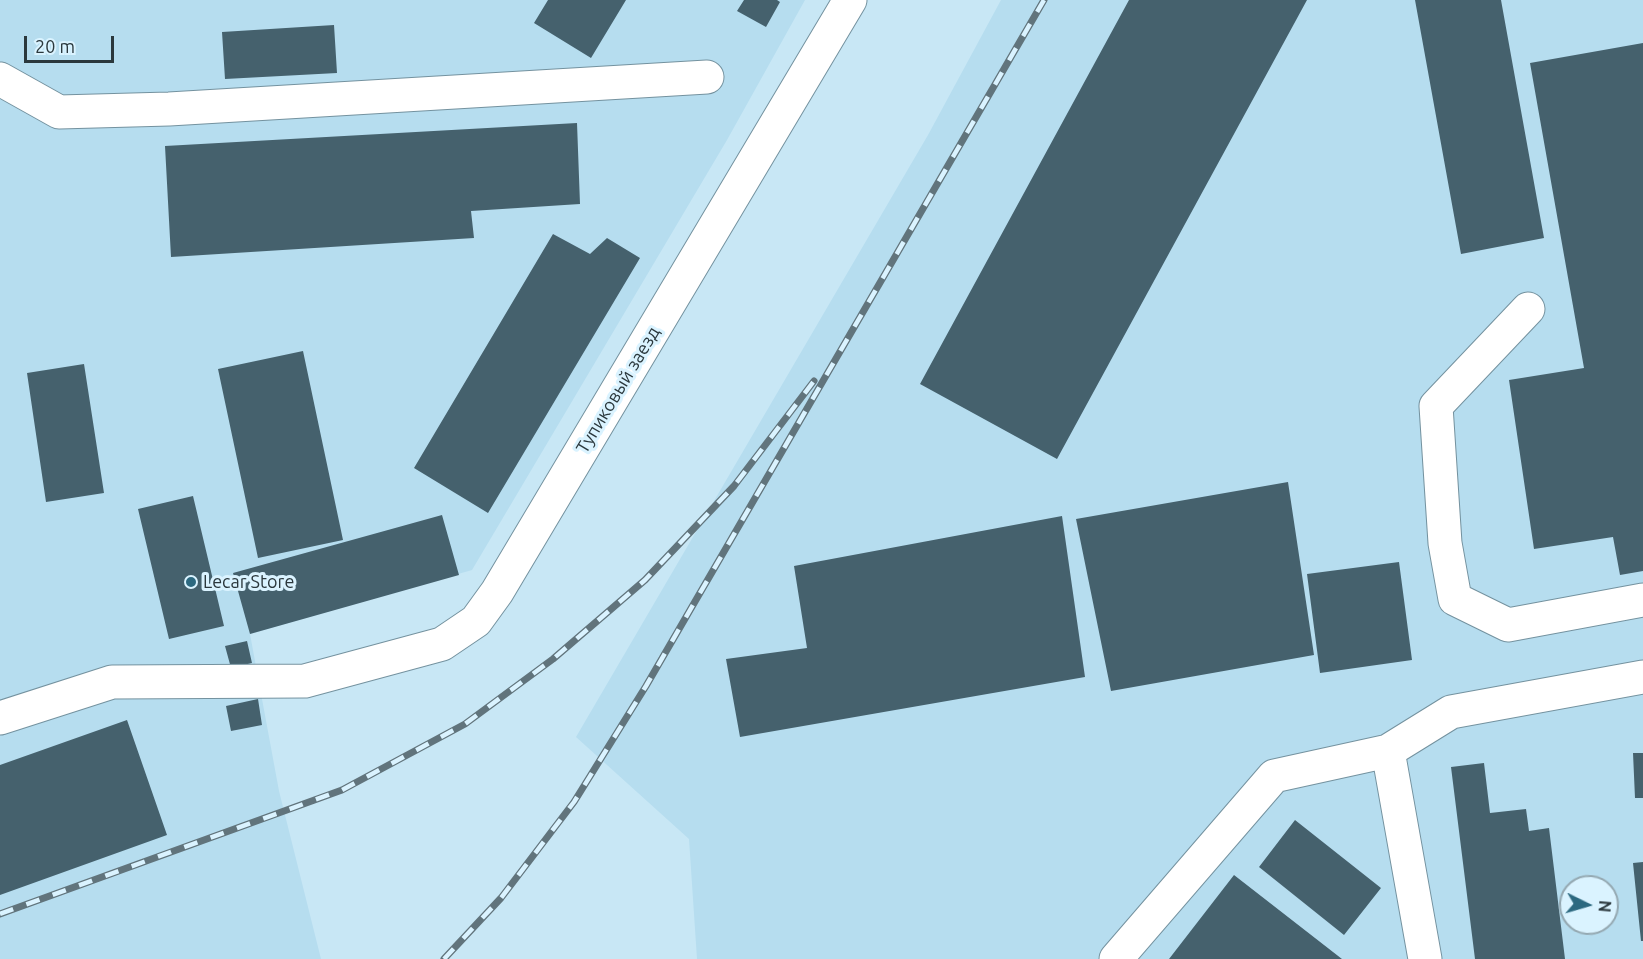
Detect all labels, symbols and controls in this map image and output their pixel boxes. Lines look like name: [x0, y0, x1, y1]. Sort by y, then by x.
scale bar: [27, 24, 117, 62]
text: 20 m: [35, 36, 75, 56]
street label: Тупиковый заезд: [572, 323, 664, 457]
place label: Lecar Store: [203, 571, 294, 593]
marker: Lecar Store: [184, 575, 198, 589]
north arrow: [1559, 875, 1619, 935]
text: N: [1595, 900, 1614, 913]

